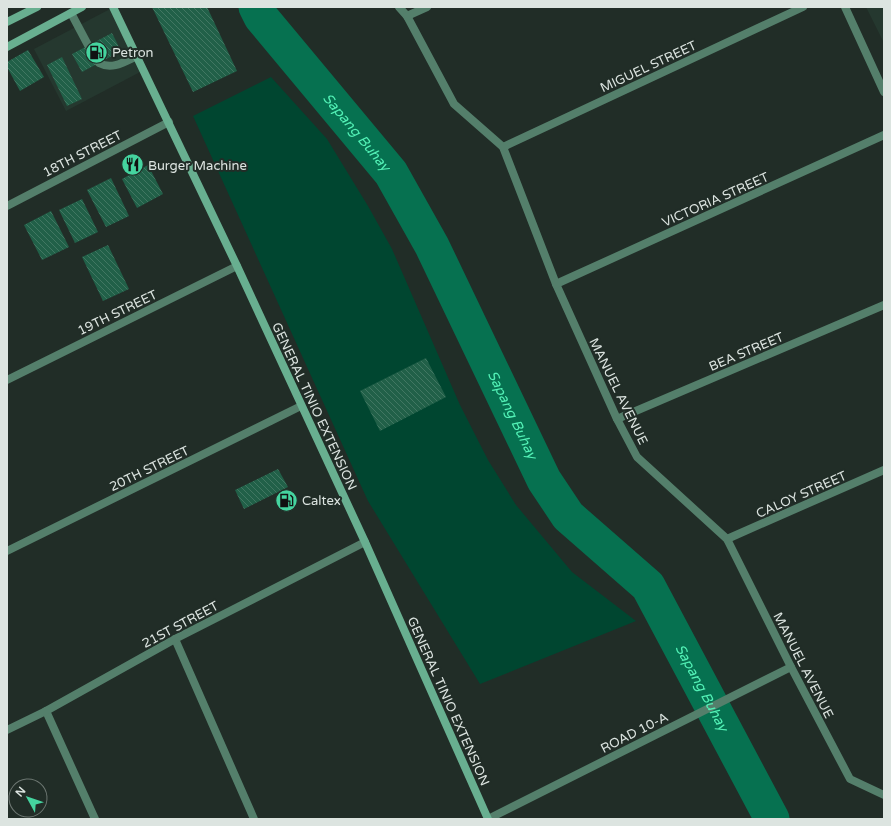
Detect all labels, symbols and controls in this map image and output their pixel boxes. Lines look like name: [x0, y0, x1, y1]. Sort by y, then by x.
street label: MIGUEL STREET: [598, 38, 699, 96]
fuel station icon: Petron: [83, 39, 109, 65]
place label: Petron: [112, 45, 153, 61]
water label: Sapang Buhay: [319, 90, 395, 176]
street label: 18TH STREET: [40, 127, 125, 181]
restaurant icon: Burger Machine: [120, 152, 146, 178]
place label: Burger Machine: [148, 158, 247, 174]
street label: VICTORIA STREET: [660, 169, 771, 231]
street label: 19TH STREET: [75, 287, 160, 339]
street label: GENERAL TINIO EXTENSION: [268, 320, 360, 493]
street label: BEA STREET: [707, 329, 786, 375]
street label: MANUEL AVENUE: [585, 335, 651, 447]
water label: Sapang Buhay: [484, 368, 541, 463]
street label: 20TH STREET: [107, 443, 192, 495]
street label: CALOY STREET: [754, 468, 849, 522]
fuel station icon: Caltex: [273, 487, 299, 513]
place label: Caltex: [302, 493, 341, 509]
street label: 21ST STREET: [139, 598, 222, 652]
street label: MANUEL AVENUE: [769, 610, 837, 721]
street label: GENERAL TINIO EXTENSION: [404, 614, 493, 788]
water label: Sapang Buhay: [672, 641, 732, 736]
street label: ROAD 10-A: [598, 709, 671, 757]
north arrow: [8, 778, 48, 818]
text: N: [13, 784, 29, 799]

